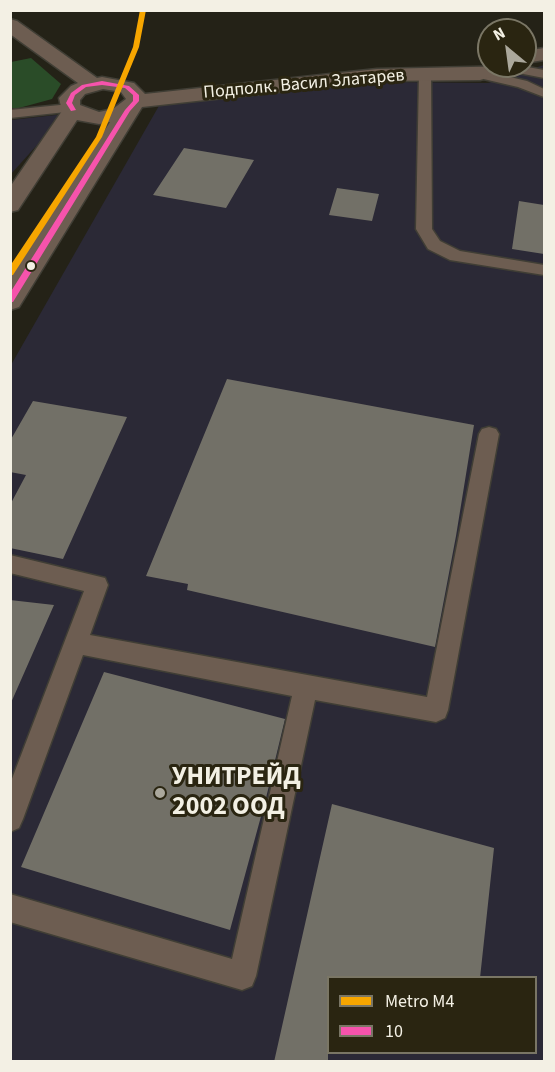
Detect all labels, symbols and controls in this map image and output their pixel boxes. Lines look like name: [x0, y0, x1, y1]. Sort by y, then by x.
north arrow: [477, 18, 537, 78]
text: N: [489, 22, 509, 46]
street label: Подполк. Васил Златарев: [203, 65, 405, 105]
unlabelled marker: [25, 260, 37, 272]
place label: УНИТРЕЙД 2002 ООД: [172, 762, 301, 824]
marker: УНИТРЕЙД 2002 ООД: [153, 786, 167, 800]
legend: [327, 976, 537, 1054]
text: Metro M4: [385, 989, 454, 1014]
text: 10: [385, 1019, 403, 1044]

